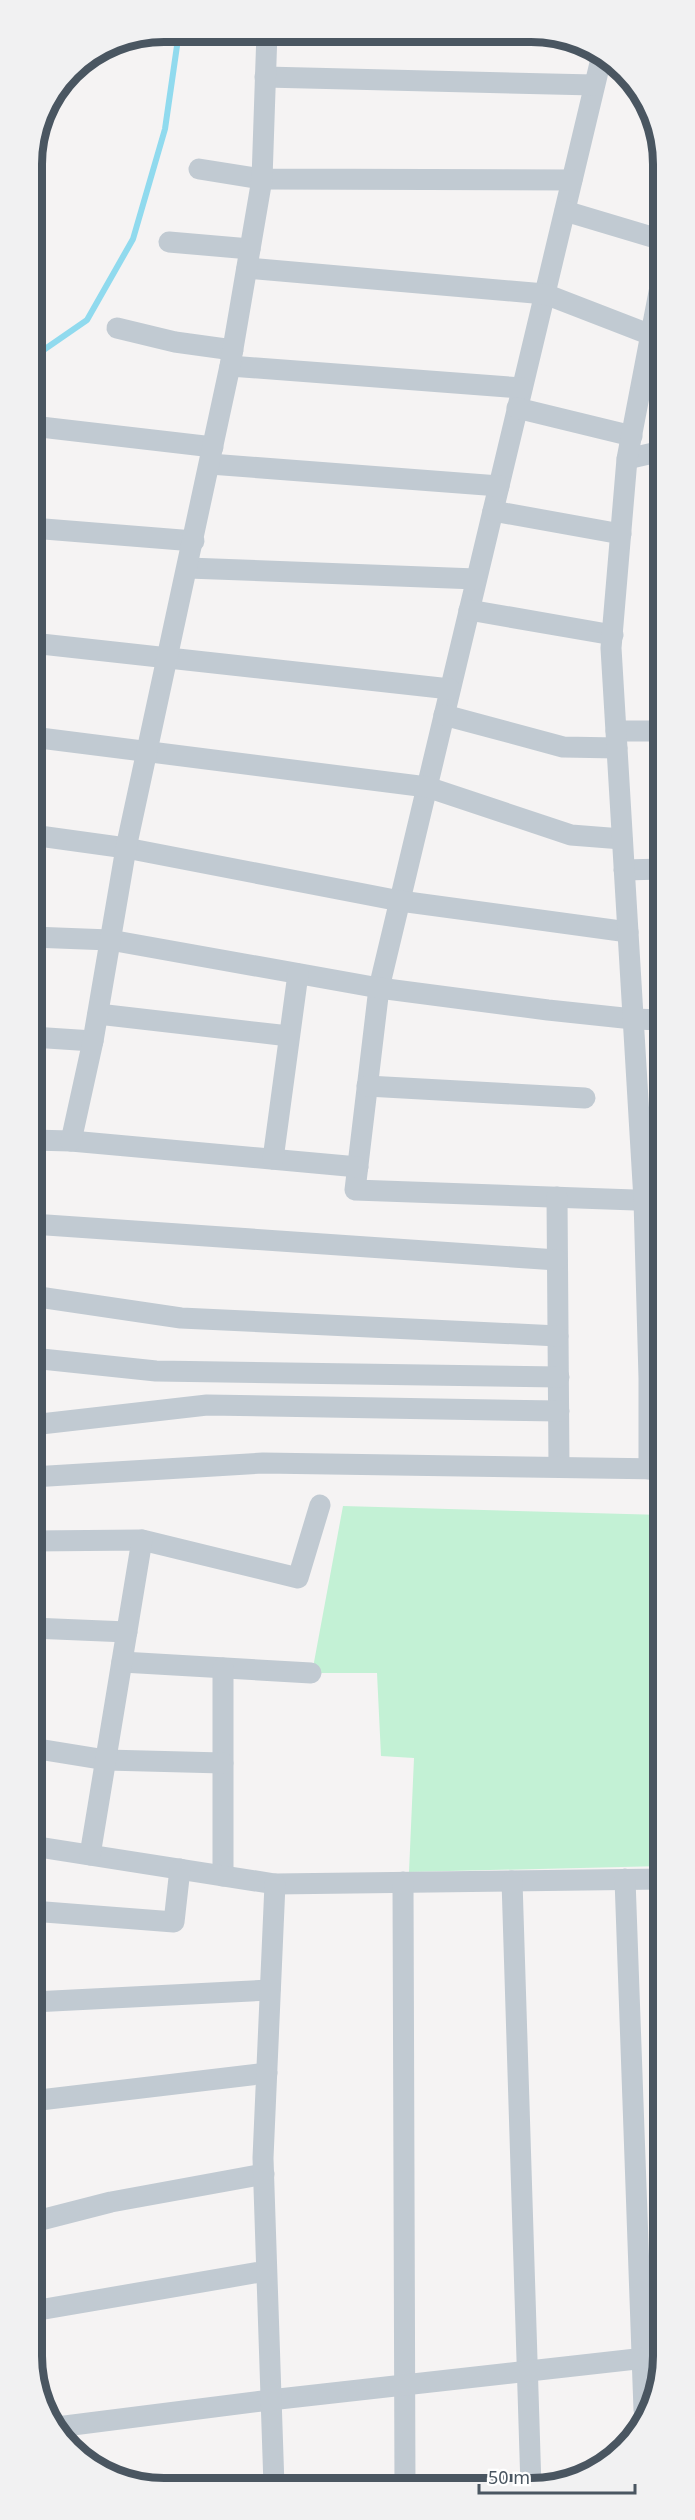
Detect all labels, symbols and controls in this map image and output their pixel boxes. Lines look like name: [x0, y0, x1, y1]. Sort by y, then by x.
scale bar: [479, 2457, 635, 2495]
text: 50 m: [488, 2465, 530, 2489]

